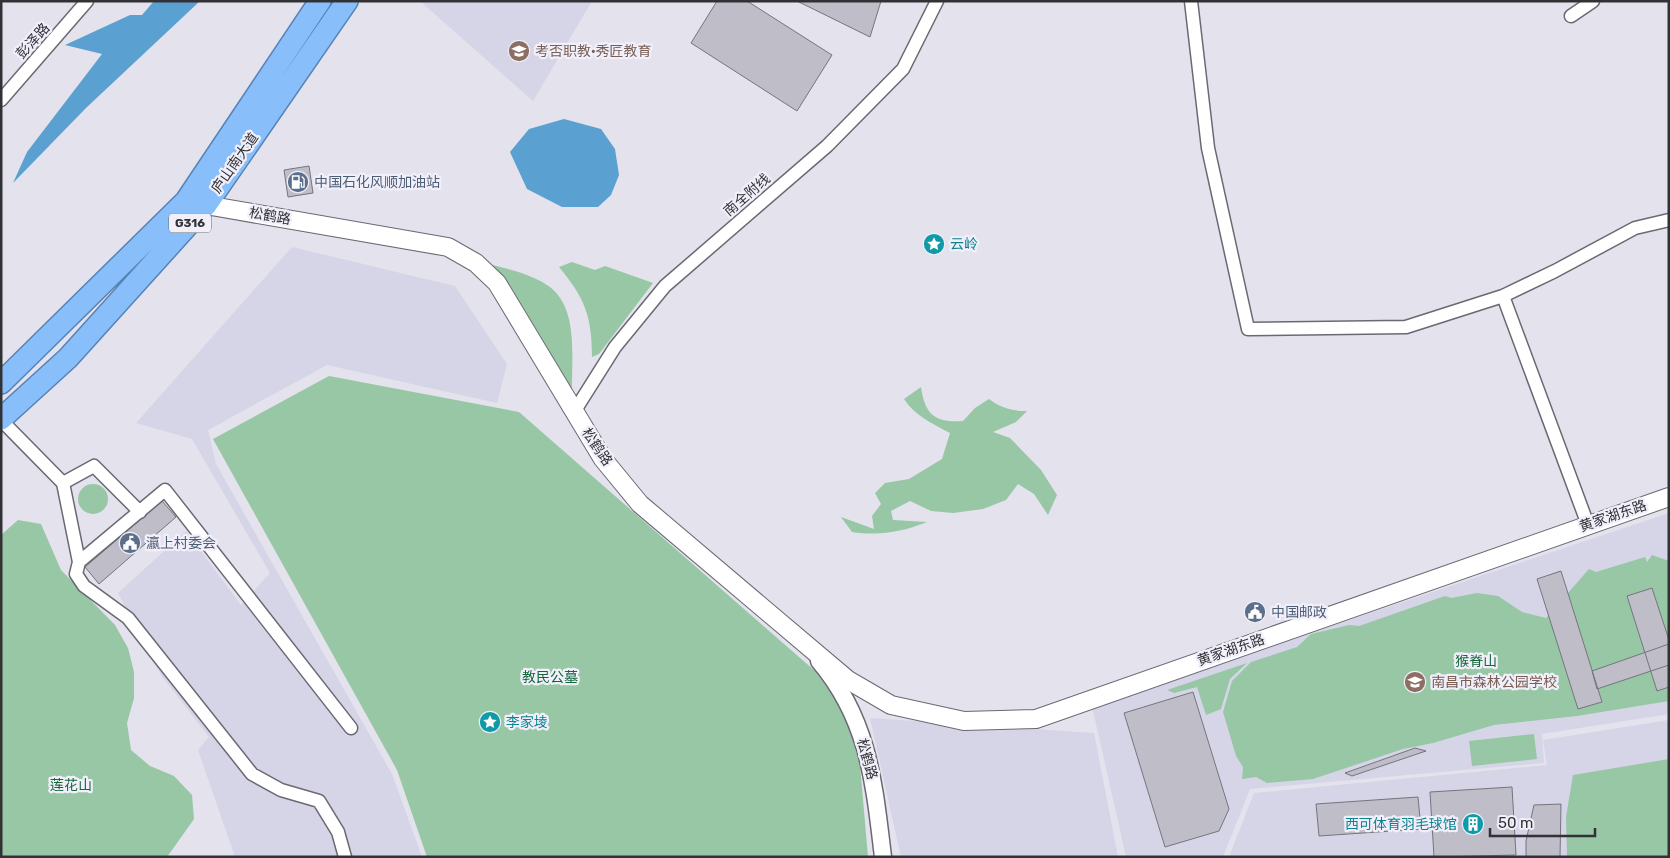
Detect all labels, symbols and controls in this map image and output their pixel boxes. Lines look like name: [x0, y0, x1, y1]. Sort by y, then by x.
street label: 彭泽路: [13, 20, 53, 62]
school or university icon: 考否职教·秀匠教育: [507, 39, 531, 63]
place label: 考否职教·秀匠教育: [535, 43, 652, 60]
street label: 庐山南大道: [208, 129, 262, 197]
fuel station icon: 中国石化风顺加油站: [286, 170, 310, 194]
street label: 南全附线: [720, 170, 774, 220]
place label: 中国石化风顺加油站: [314, 174, 440, 191]
street label: 松鹤路: [248, 204, 292, 228]
road number: G316: [169, 214, 211, 232]
place icon: 云岭: [922, 232, 946, 256]
place label: 云岭: [950, 236, 978, 253]
street label: 松鹤路: [578, 425, 616, 469]
street label: 黄家湖东路: [1577, 497, 1649, 535]
public building icon: 瀛上村委会: [118, 531, 142, 555]
place label: 瀛上村委会: [146, 535, 216, 552]
public building icon: 中国邮政: [1243, 600, 1267, 624]
place label: 中国邮政: [1271, 604, 1327, 621]
street label: 黄家湖东路: [1195, 631, 1267, 669]
park label: 猴脊山: [1455, 653, 1497, 670]
park label: 教民公墓: [522, 669, 578, 686]
school or university icon: 南昌市森林公园学校: [1403, 670, 1427, 694]
place label: 南昌市森林公园学校: [1431, 674, 1557, 691]
place icon: 李家堎: [478, 710, 502, 734]
place label: 李家堎: [506, 714, 548, 731]
street label: 松鹤路: [853, 737, 881, 781]
park label: 莲花山: [50, 777, 92, 794]
scale bar: [1490, 806, 1595, 838]
building icon: 西可体育羽毛球馆: [1461, 812, 1485, 836]
text: 50 m: [1498, 814, 1533, 832]
place label: 西可体育羽毛球馆: [1345, 816, 1457, 833]

